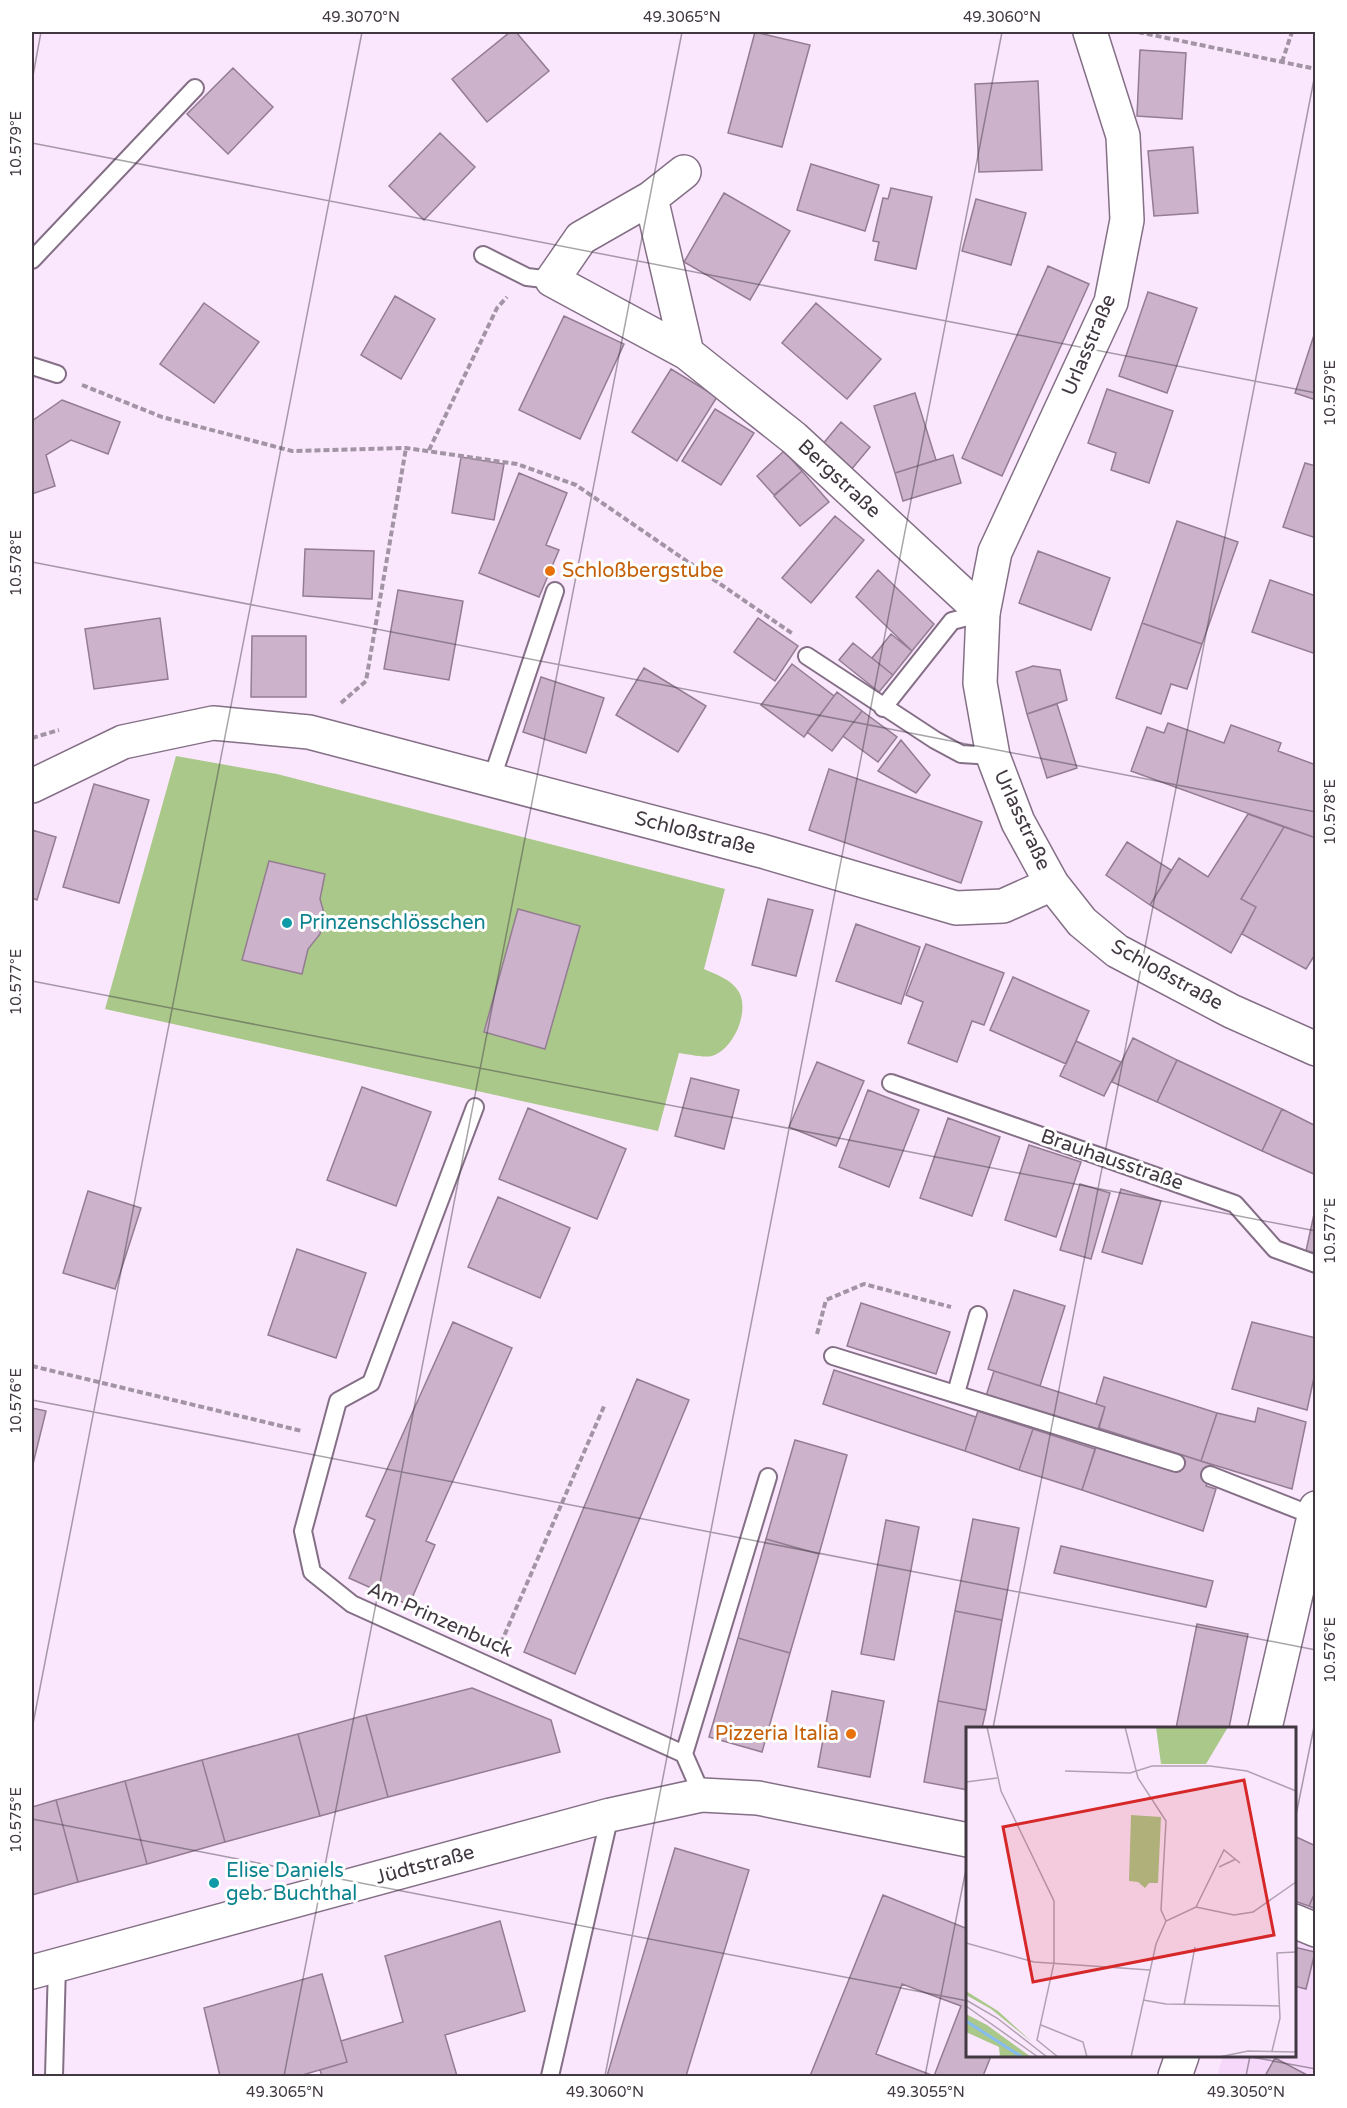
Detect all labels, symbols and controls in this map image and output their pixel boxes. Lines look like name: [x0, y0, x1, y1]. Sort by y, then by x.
text: 49.3070°N: [322, 8, 400, 26]
text: 49.3065°N: [643, 8, 721, 26]
text: 49.3060°N: [963, 8, 1041, 26]
text: 10.579°E: [7, 111, 25, 177]
street label: Urlasstraße: [1057, 291, 1121, 399]
text: 10.579°E: [1321, 360, 1339, 426]
street label: Bergstraße: [793, 435, 885, 523]
text: 10.578°E: [7, 530, 25, 596]
place label: Schloßbergstube: [562, 559, 724, 583]
marker: Schloßbergstube: [543, 564, 557, 578]
street label: Urlasstraße: [988, 766, 1056, 874]
text: 10.578°E: [1321, 779, 1339, 845]
street label: Schloßstraße: [632, 806, 758, 860]
place label: Prinzenschlösschen: [299, 911, 486, 935]
marker: Prinzenschlösschen: [280, 916, 294, 930]
street label: Schloßstraße: [1107, 934, 1227, 1016]
text: 10.577°E: [7, 949, 25, 1015]
street label: Brauhausstraße: [1037, 1124, 1187, 1196]
text: 10.577°E: [1321, 1198, 1339, 1264]
text: 10.576°E: [7, 1368, 25, 1434]
street label: Am Prinzenbuck: [364, 1577, 516, 1663]
text: 10.576°E: [1321, 1617, 1339, 1683]
place label: Pizzeria Italia: [715, 1722, 839, 1746]
marker: Pizzeria Italia: [844, 1727, 858, 1741]
inset map: [966, 1727, 1296, 2057]
text: 10.575°E: [7, 1787, 25, 1853]
street label: Jüdtstraße: [373, 1840, 477, 1890]
place label: Elise Daniels geb. Buchthal: [226, 1859, 357, 1906]
marker: Elise Daniels geb. Buchthal: [207, 1876, 221, 1890]
text: 49.3065°N: [246, 2083, 324, 2101]
text: 49.3060°N: [566, 2083, 644, 2101]
text: 49.3055°N: [887, 2083, 965, 2101]
text: 49.3050°N: [1207, 2083, 1285, 2101]

